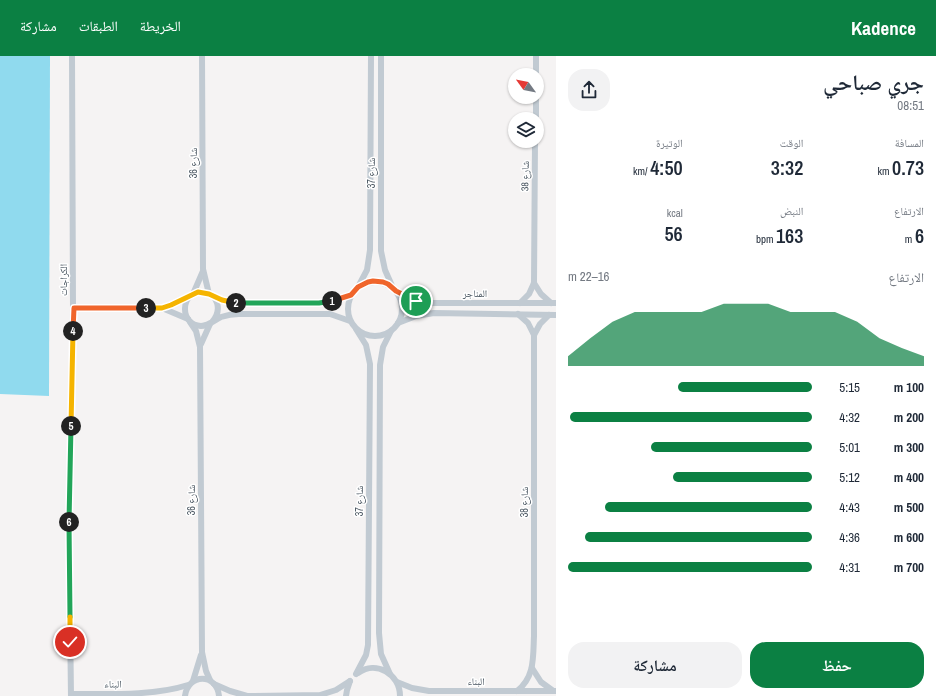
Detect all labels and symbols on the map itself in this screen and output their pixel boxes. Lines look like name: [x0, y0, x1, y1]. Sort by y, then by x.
north arrow: [508, 68, 544, 104]
street label: شارع 36: [187, 147, 200, 178]
street label: شارع 37: [365, 157, 378, 188]
street label: شارع 38: [518, 160, 532, 191]
street label: الكراجات: [57, 264, 70, 296]
pin: [399, 284, 433, 318]
street label: المناجر: [462, 287, 487, 300]
pin: 1: [322, 291, 342, 311]
pin: 2: [226, 293, 246, 313]
pin: 3: [136, 298, 156, 318]
pin: 4: [63, 321, 83, 341]
pin: 5: [61, 416, 81, 436]
street label: شارع 36: [185, 484, 198, 515]
street label: شارع 37: [353, 485, 366, 516]
street label: شارع 38: [518, 486, 531, 517]
pin: 6: [59, 512, 79, 532]
pin: [53, 625, 87, 659]
street label: البناء: [467, 675, 485, 688]
street label: البناء: [104, 677, 122, 691]

